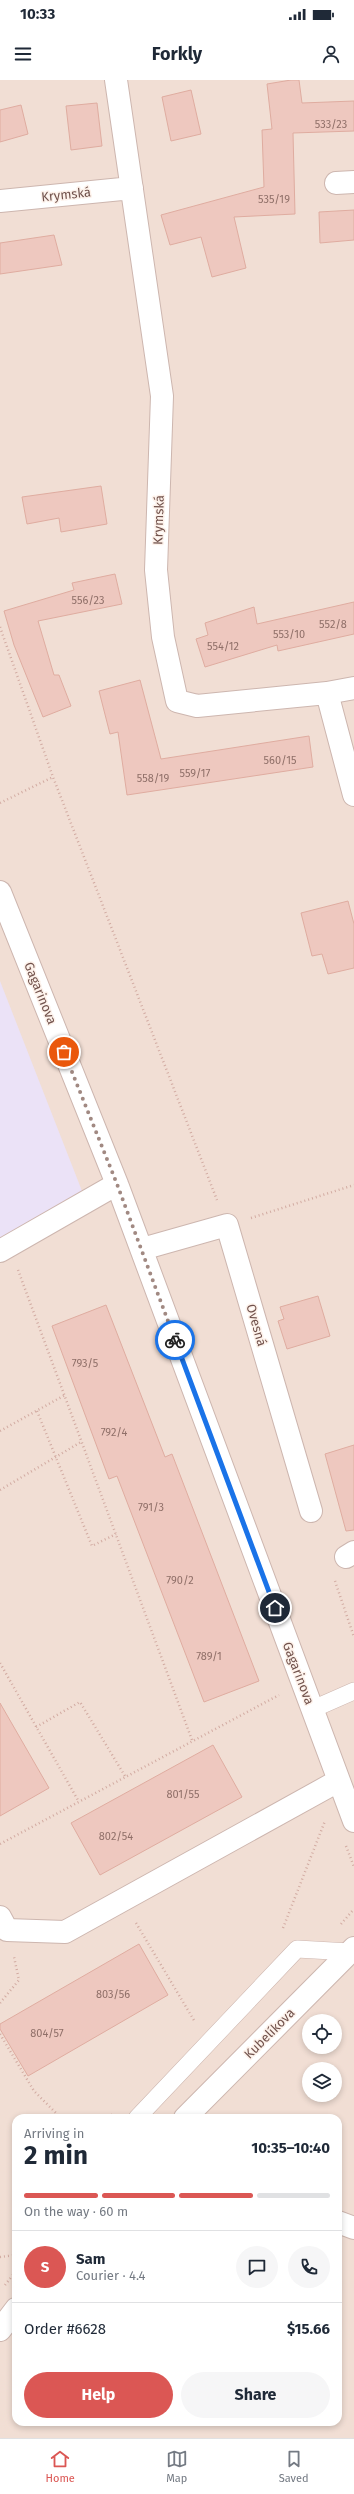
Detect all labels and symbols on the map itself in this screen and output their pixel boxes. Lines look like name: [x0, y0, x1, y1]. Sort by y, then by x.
house number: 533/23: [315, 118, 347, 131]
street label: Krymská: [40, 184, 92, 205]
house number: 535/19: [258, 193, 290, 206]
street label: Krymská: [150, 495, 167, 545]
house number: 556/23: [72, 594, 104, 607]
house number: 552/8: [319, 618, 347, 631]
house number: 553/10: [273, 628, 305, 641]
house number: 554/12: [207, 640, 239, 653]
house number: 560/15: [264, 754, 297, 767]
house number: 559/17: [180, 767, 211, 780]
house number: 558/19: [137, 772, 170, 785]
street label: Gagarinova: [21, 960, 60, 1027]
pin: [47, 1035, 81, 1069]
street label: Ovesná: [243, 1302, 270, 1348]
courier: [155, 1320, 195, 1360]
house number: 793/5: [72, 1357, 99, 1370]
house number: 792/4: [101, 1426, 127, 1439]
house number: 791/3: [138, 1501, 164, 1514]
house number: 790/2: [166, 1574, 194, 1587]
pin: [258, 1591, 292, 1625]
street label: Gagarinova: [280, 1640, 317, 1707]
house number: 789/1: [196, 1650, 222, 1663]
house number: 801/55: [166, 1788, 200, 1801]
house number: 802/54: [99, 1830, 133, 1843]
house number: 803/56: [96, 1988, 130, 2001]
street label: Kubelíkova: [241, 2005, 298, 2062]
house number: 804/57: [30, 2027, 64, 2040]

